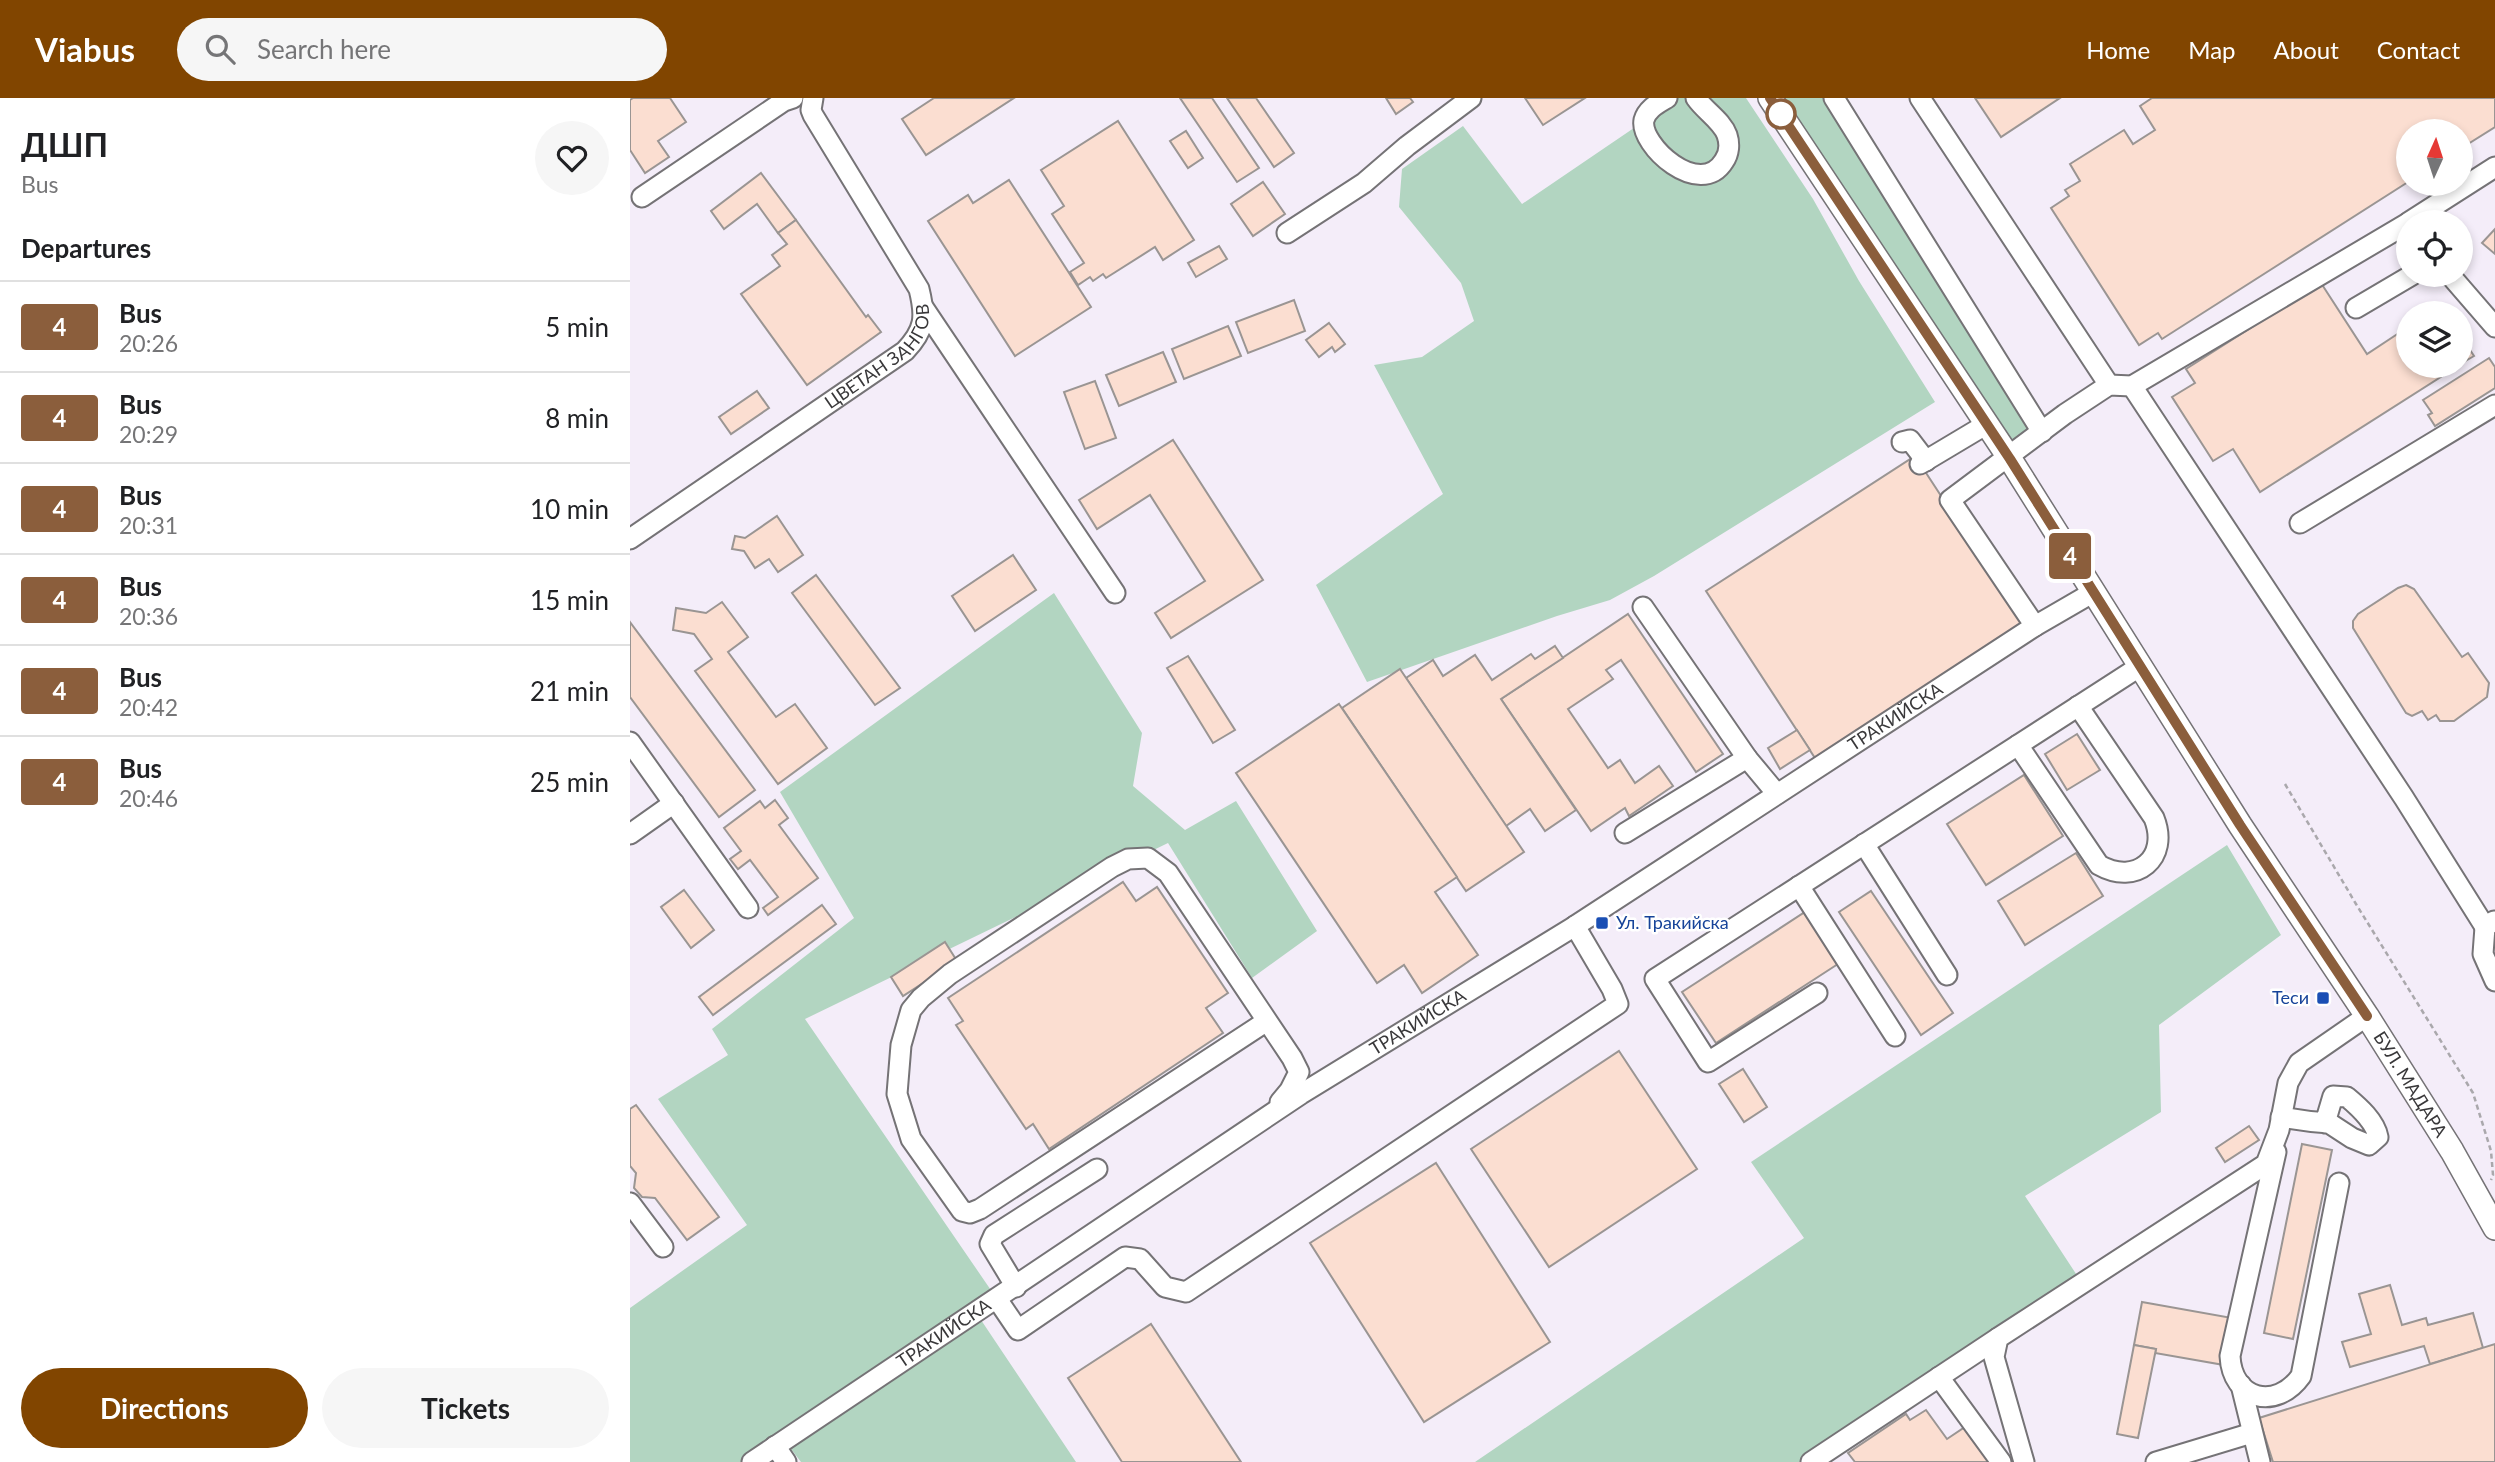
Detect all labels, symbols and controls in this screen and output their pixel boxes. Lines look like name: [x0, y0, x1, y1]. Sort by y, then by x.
search box: [177, 18, 667, 81]
text: Viabus: [35, 29, 135, 69]
icon: search: [201, 30, 239, 68]
text: Search here: [257, 33, 391, 65]
text: Home: [2086, 35, 2150, 64]
text: Map: [2188, 35, 2236, 64]
text: About: [2274, 35, 2339, 64]
text: Contact: [2377, 35, 2460, 64]
unlabelled marker: [1766, 99, 1796, 129]
north arrow: [2396, 119, 2473, 196]
map controls: [2396, 119, 2473, 378]
button: heart: [535, 121, 609, 195]
text: ДШП: [21, 124, 108, 164]
text: Bus: [21, 170, 58, 198]
button: locate: [2396, 210, 2473, 287]
text: Departures: [21, 232, 151, 264]
text: Bus: [119, 297, 162, 329]
button: layers: [2396, 301, 2473, 378]
street label: ЦВЕТАН ЗАНГОВ: [820, 303, 933, 413]
text: 5 min: [545, 311, 609, 343]
text: 4: [53, 312, 66, 341]
text: 20:26: [119, 329, 178, 357]
text: Bus: [119, 388, 162, 420]
text: 8 min: [545, 402, 609, 434]
text: 4: [53, 403, 66, 432]
text: 20:29: [119, 420, 178, 448]
text: Bus: [119, 479, 162, 511]
text: 10 min: [530, 493, 609, 525]
text: 4: [53, 494, 66, 523]
text: 20:31: [119, 511, 178, 539]
line badge: 4: [2047, 533, 2093, 579]
text: 4: [2063, 541, 2077, 570]
text: Bus: [119, 570, 162, 602]
text: 15 min: [530, 584, 609, 616]
text: 4: [53, 585, 66, 614]
text: 20:36: [119, 602, 178, 630]
text: Bus: [119, 661, 162, 693]
text: 21 min: [530, 675, 609, 707]
text: 4: [53, 676, 66, 705]
street label: ТРАКИЙСКА: [1843, 677, 1947, 755]
text: 20:42: [119, 693, 178, 721]
text: Bus: [119, 752, 162, 784]
text: 25 min: [530, 766, 609, 798]
text: 4: [53, 767, 66, 796]
text: 20:46: [119, 784, 178, 812]
place label: Ул. Тракийска: [1616, 911, 1729, 933]
marker: Ул. Тракийска: [1594, 915, 1610, 931]
street label: ТРАКИЙСКА: [1365, 983, 1470, 1059]
place label: Теси: [2272, 986, 2309, 1008]
marker: Теси: [2315, 990, 2331, 1006]
street label: БУЛ. МАДАРА: [2369, 1027, 2453, 1142]
street label: ТРАКИЙСКА: [892, 1293, 995, 1372]
button: Directions: [21, 1368, 308, 1448]
button: Tickets: [322, 1368, 609, 1448]

